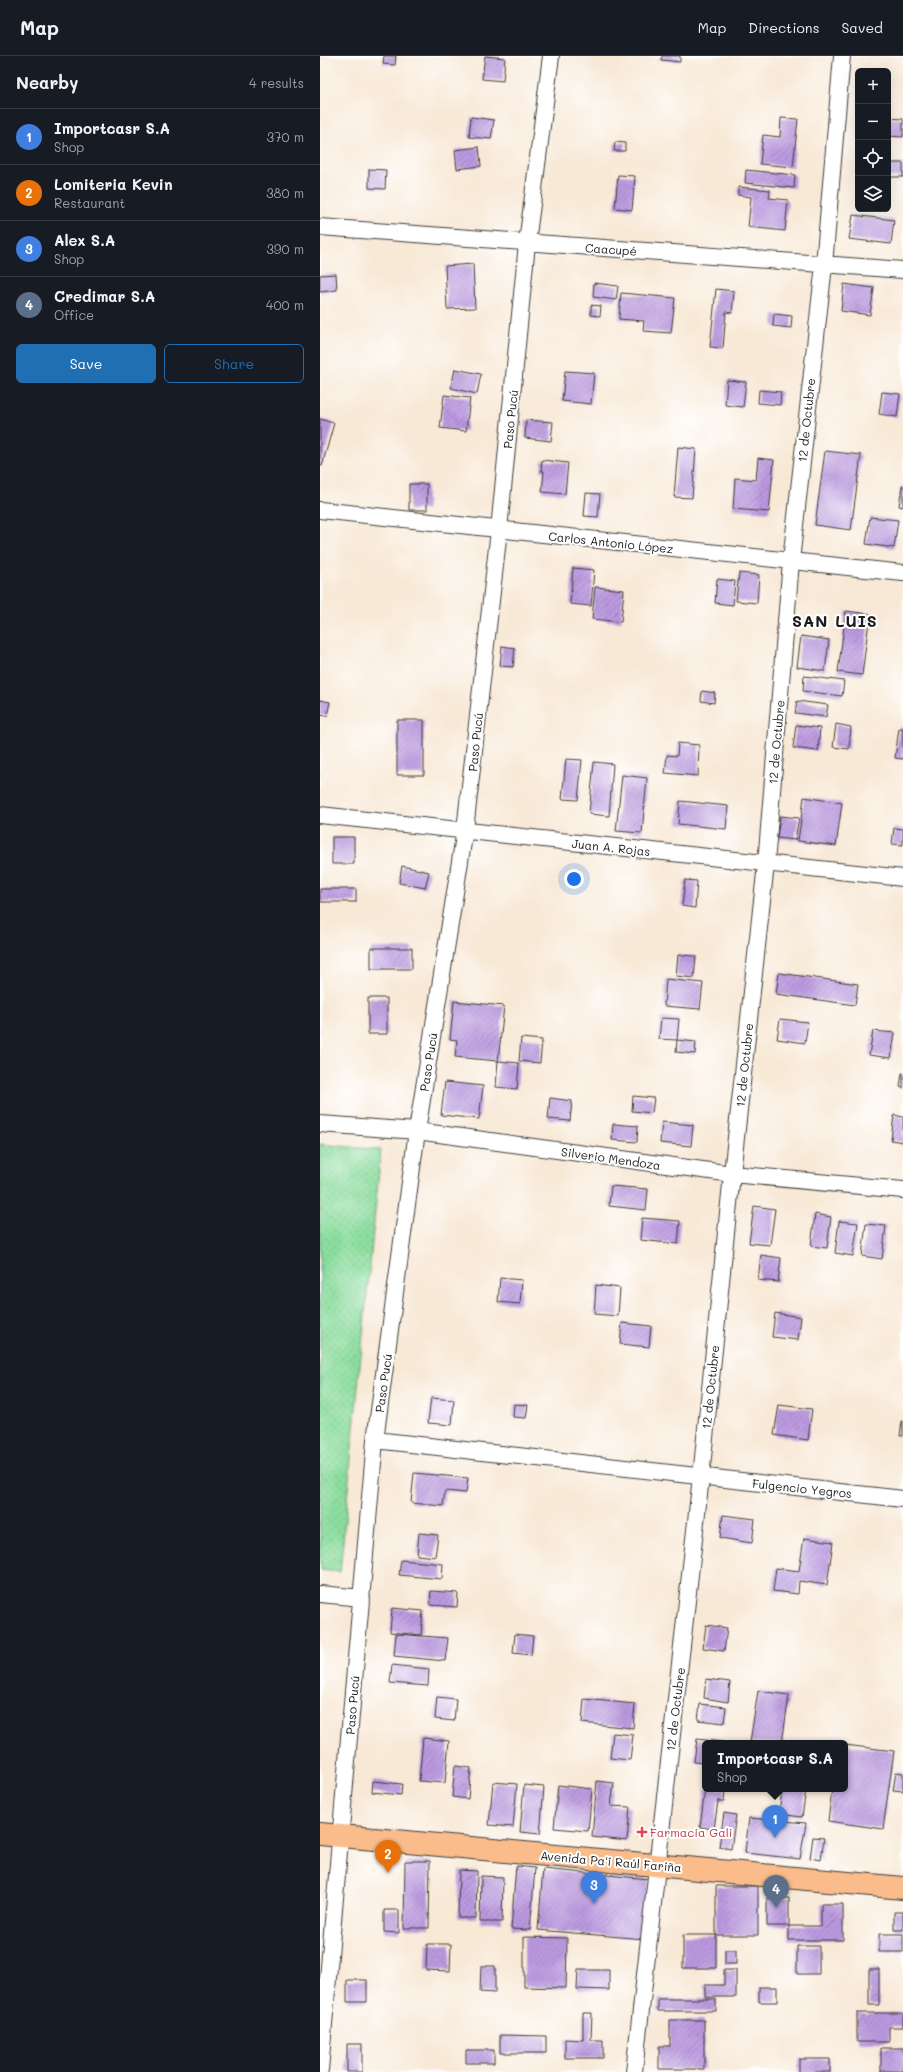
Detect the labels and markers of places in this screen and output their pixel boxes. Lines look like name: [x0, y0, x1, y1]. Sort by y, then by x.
pin: 1: [762, 1805, 788, 1838]
place label: Farmacia Gali: [650, 1824, 732, 1840]
marker: Farmacia Gali: [637, 1827, 647, 1837]
pin: 2: [375, 1840, 401, 1873]
pin: 3: [581, 1871, 607, 1904]
pin: 4: [763, 1875, 789, 1908]

